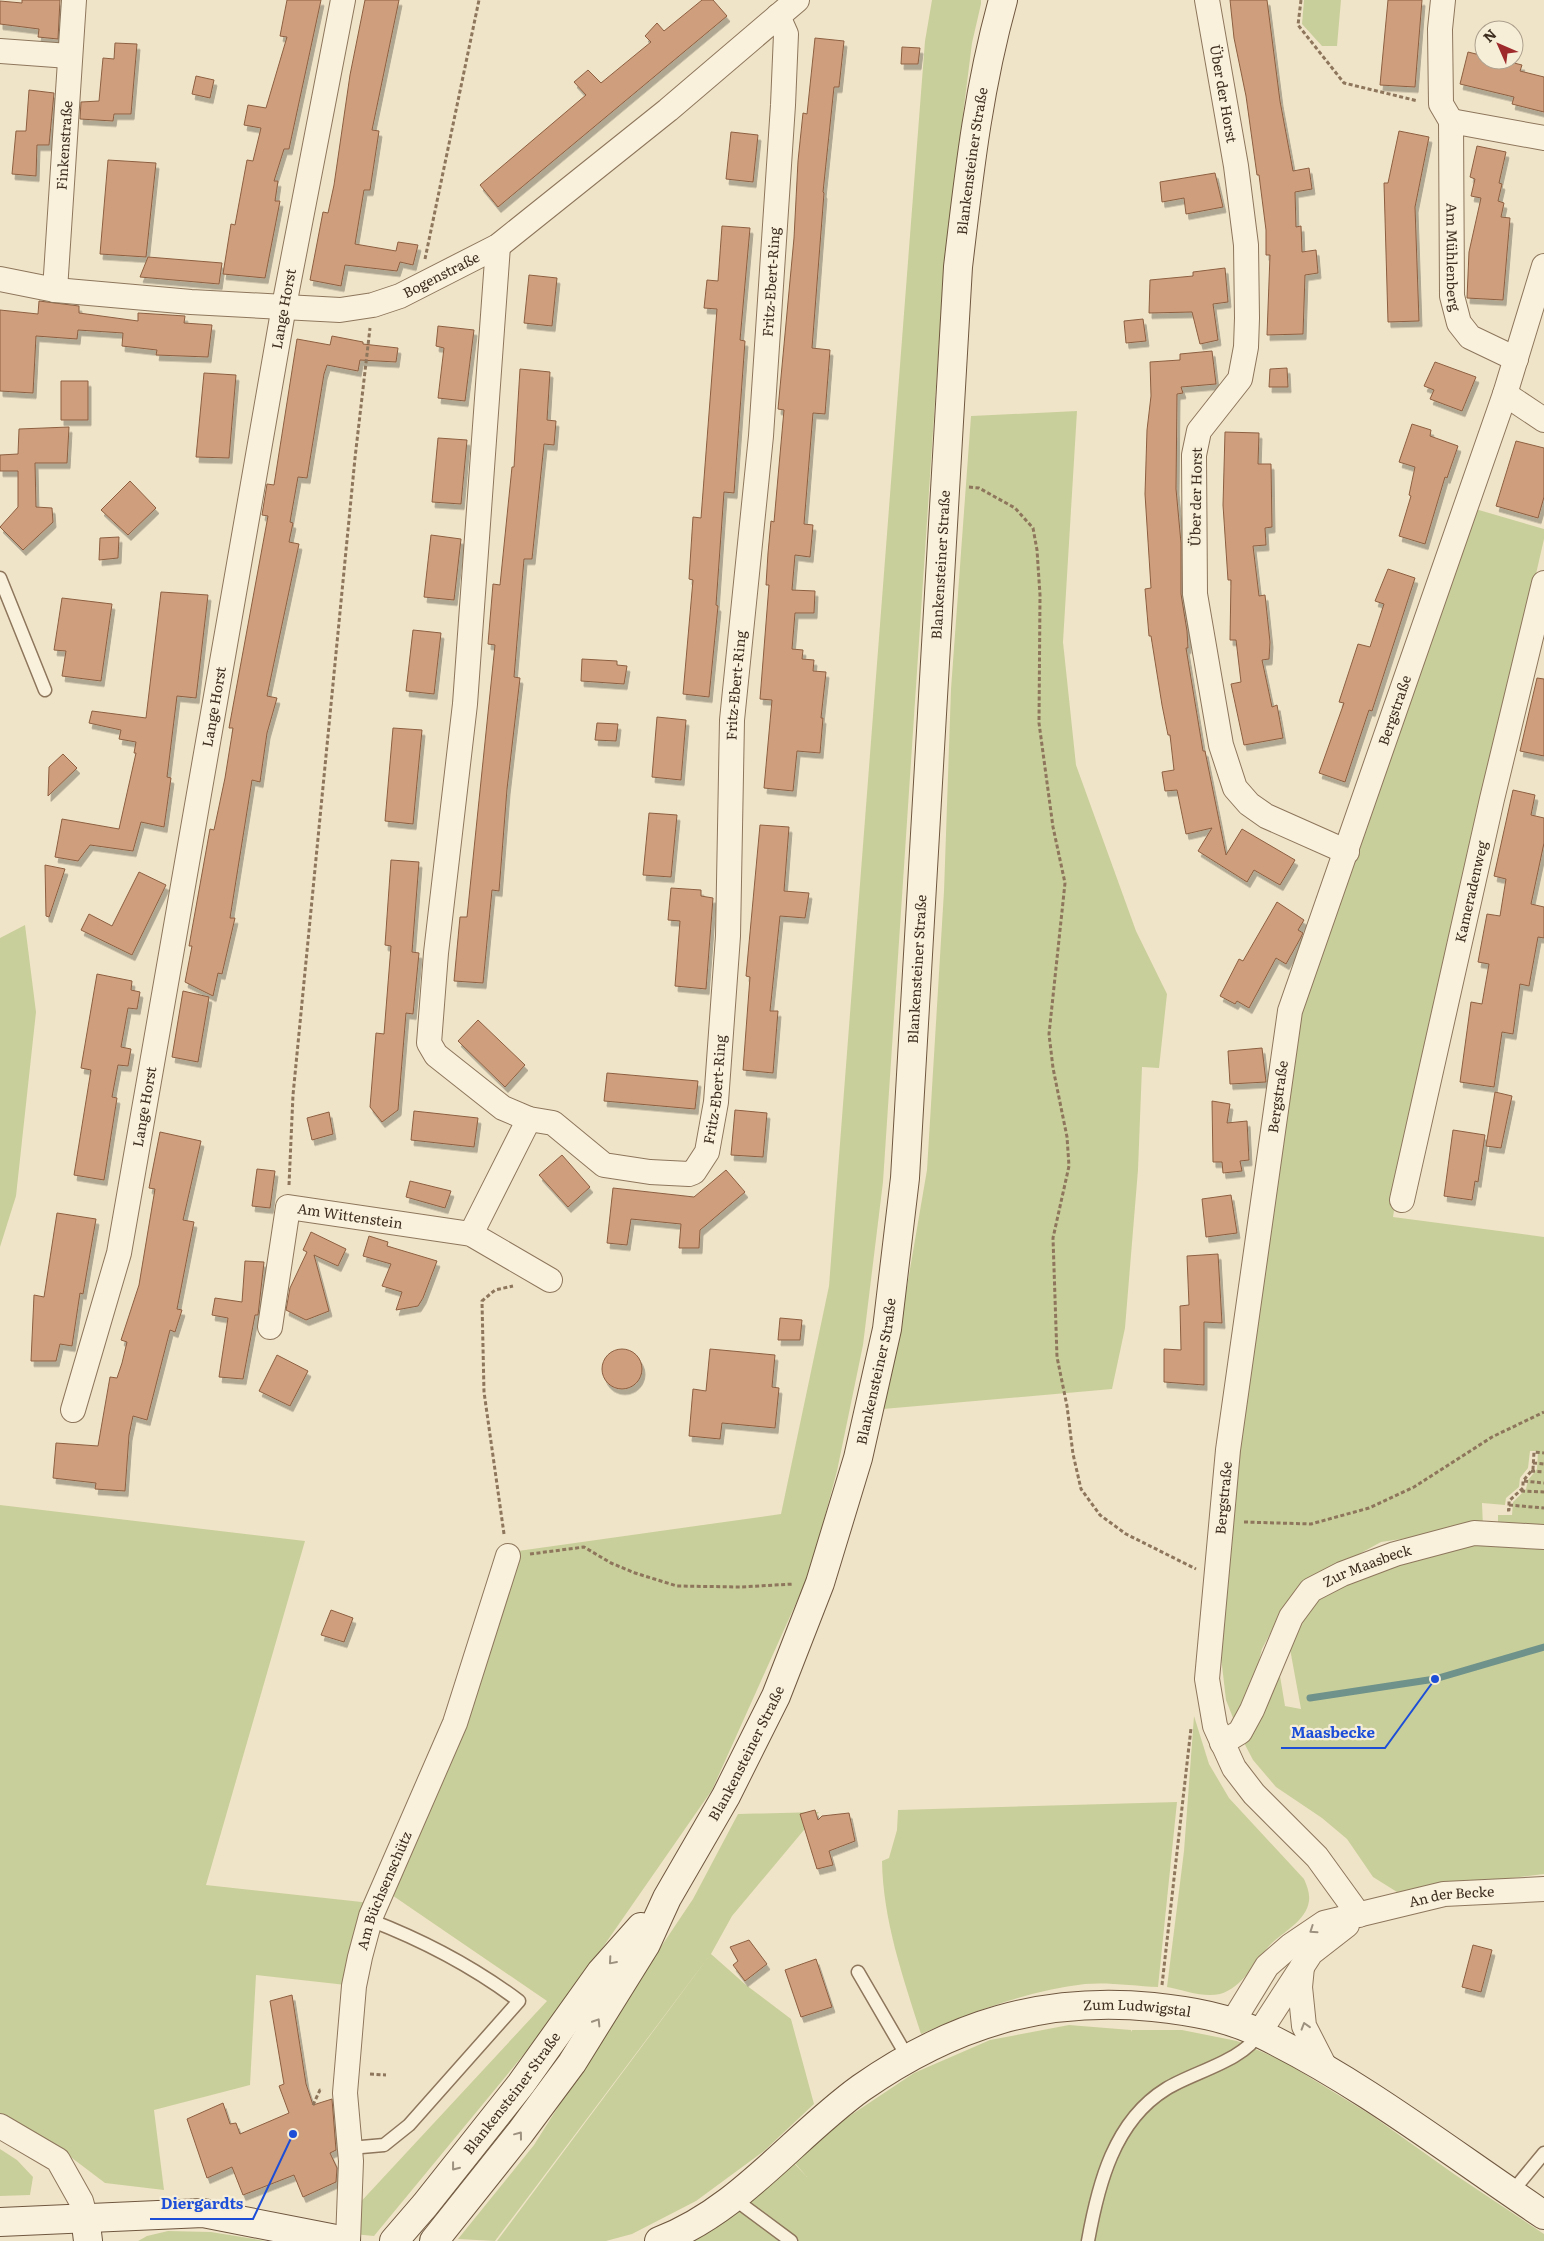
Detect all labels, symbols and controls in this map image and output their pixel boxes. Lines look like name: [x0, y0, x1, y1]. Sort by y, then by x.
north arrow: [1474, 20, 1524, 70]
text: N: [1478, 24, 1501, 46]
street label: Über der Horst: [1206, 43, 1243, 145]
street label: Blankensteiner Straße: [951, 85, 992, 236]
street label: Finkenstraße: [51, 100, 76, 191]
street label: Am Mühlenberg: [1442, 203, 1467, 313]
street label: Fritz-Ebert-Ring: [757, 226, 784, 338]
street label: Bogenstraße: [399, 246, 483, 302]
street label: Lange Horst: [266, 266, 300, 350]
street label: Über der Horst: [1184, 447, 1206, 547]
street label: Blankensteiner Straße: [925, 490, 954, 640]
street label: Fritz-Ebert-Ring: [721, 629, 750, 740]
street label: Lange Horst: [196, 664, 230, 748]
street label: Bergstraße: [1372, 672, 1415, 748]
street label: Kameradenweg: [1449, 838, 1491, 944]
street label: Blankensteiner Straße: [902, 894, 930, 1044]
street label: Fritz-Ebert-Ring: [698, 1034, 730, 1146]
street label: Bergstraße: [1262, 1059, 1292, 1134]
street label: Lange Horst: [127, 1064, 160, 1148]
street label: Am Wittenstein: [296, 1198, 404, 1233]
street label: Blankensteiner Straße: [850, 1297, 900, 1447]
street label: Bergstraße: [1209, 1461, 1236, 1535]
street label: Zur Maasbeck: [1319, 1539, 1414, 1591]
street label: Blankensteiner Straße: [703, 1683, 788, 1824]
callout: Maasbecke: [1281, 1718, 1385, 1748]
text: Maasbecke: [1291, 1720, 1375, 1743]
street label: Am Büchsenschütz: [351, 1828, 416, 1952]
street label: An der Becke: [1406, 1881, 1495, 1911]
one-way arrow: [1310, 1924, 1319, 1933]
one-way arrow: [608, 1955, 617, 1964]
street label: Zum Ludwigstal: [1082, 1994, 1193, 2021]
one-way arrow: [591, 2018, 601, 2027]
one-way arrow: [1301, 2022, 1311, 2030]
street label: Blankensteiner Straße: [458, 2027, 564, 2158]
one-way arrow: [513, 2132, 521, 2141]
one-way arrow: [453, 2161, 461, 2170]
callout: Diergardts: [150, 2189, 253, 2219]
text: Diergardts: [161, 2191, 244, 2214]

